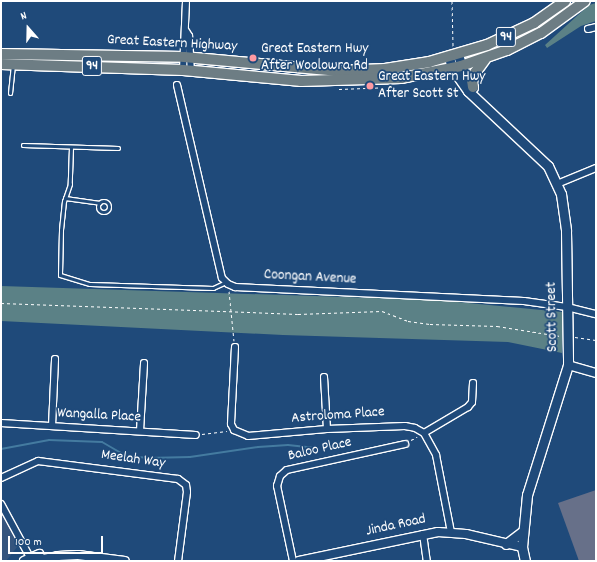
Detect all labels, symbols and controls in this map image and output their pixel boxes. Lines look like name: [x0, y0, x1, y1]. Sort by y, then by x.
north arrow: [8, 8, 48, 48]
text: N: [19, 8, 29, 25]
road number: 94: [495, 25, 517, 49]
street label: Great Eastern Highway: [106, 32, 238, 56]
place label: Great Eastern Hwy After Woolowra Rd: [261, 40, 368, 75]
marker: Great Eastern Hwy After Woolowra Rd: [248, 53, 258, 63]
road number: 94: [81, 54, 103, 78]
place label: Great Eastern Hwy After Scott St: [378, 68, 485, 103]
marker: Great Eastern Hwy After Scott St: [365, 81, 375, 91]
street label: Coongan Avenue: [263, 267, 357, 289]
street label: Scott Street: [543, 282, 563, 352]
street label: Astroloma Place: [291, 404, 385, 428]
street label: Wangalla Place: [57, 405, 141, 427]
street label: Baloo Place: [287, 434, 353, 466]
street label: Meelah Way: [100, 447, 166, 473]
street label: Jinda Road: [364, 511, 428, 541]
scale bar: [10, 528, 105, 554]
text: 100 m: [15, 534, 42, 551]

